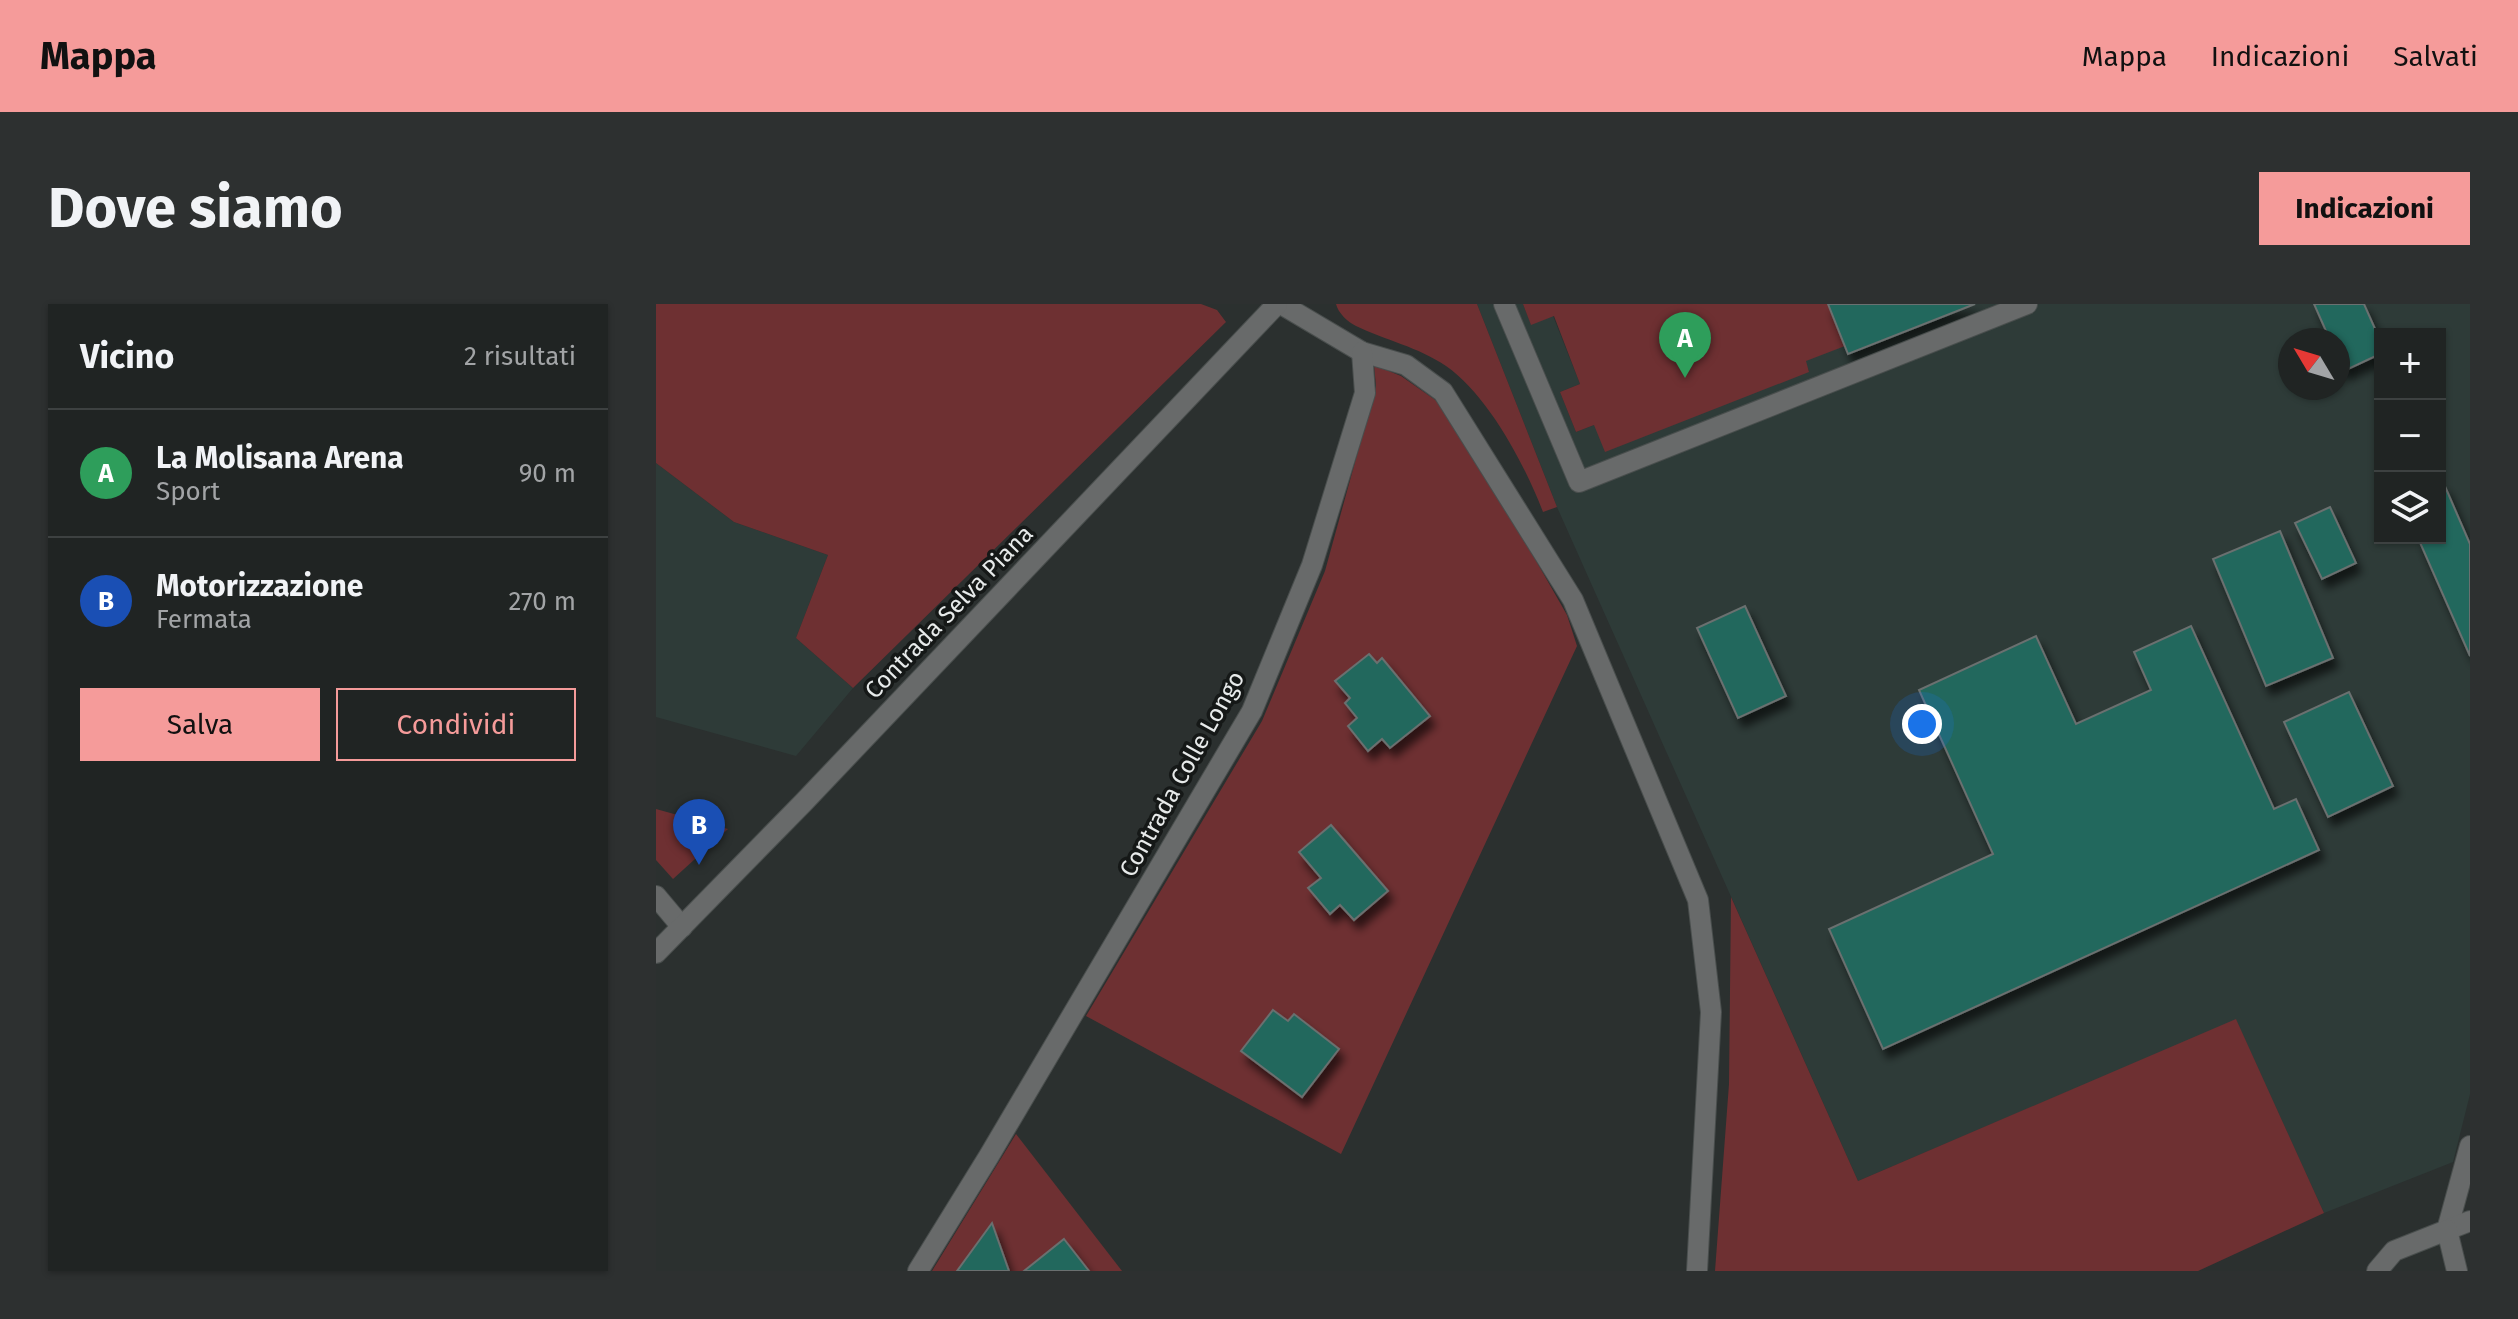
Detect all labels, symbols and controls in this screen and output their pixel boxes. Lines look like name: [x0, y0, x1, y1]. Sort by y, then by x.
text: Mappa: [40, 33, 157, 79]
text: Mappa: [2082, 40, 2167, 73]
text: Indicazioni: [2211, 40, 2349, 73]
text: Salvati: [2393, 40, 2478, 73]
button: Indicazioni: [2259, 172, 2470, 245]
text: Dove siamo: [48, 175, 343, 242]
pin: A: [1659, 312, 1711, 378]
north arrow: [2278, 328, 2350, 400]
map controls: [2374, 328, 2446, 544]
button: +: [2374, 328, 2446, 400]
text: Vicino: [80, 336, 174, 377]
text: 2 risultati: [464, 341, 576, 372]
button: −: [2374, 400, 2446, 472]
text: La Molisana Arena: [156, 440, 404, 476]
text: A: [98, 458, 114, 489]
text: 90 m: [519, 458, 576, 489]
button: layers: [2374, 472, 2446, 544]
text: Sport: [156, 476, 220, 507]
street label: Contrada Selva Piana: [859, 520, 1039, 704]
text: Motorizzazione: [156, 568, 363, 604]
text: B: [98, 586, 114, 617]
text: 270 m: [508, 586, 576, 617]
text: Fermata: [156, 604, 252, 635]
street label: Contrada Colle Longo: [1114, 666, 1250, 882]
button: Salva: [80, 688, 320, 761]
button: Condividi: [336, 688, 576, 761]
your location: [1902, 704, 1942, 744]
pin: B: [673, 799, 725, 865]

